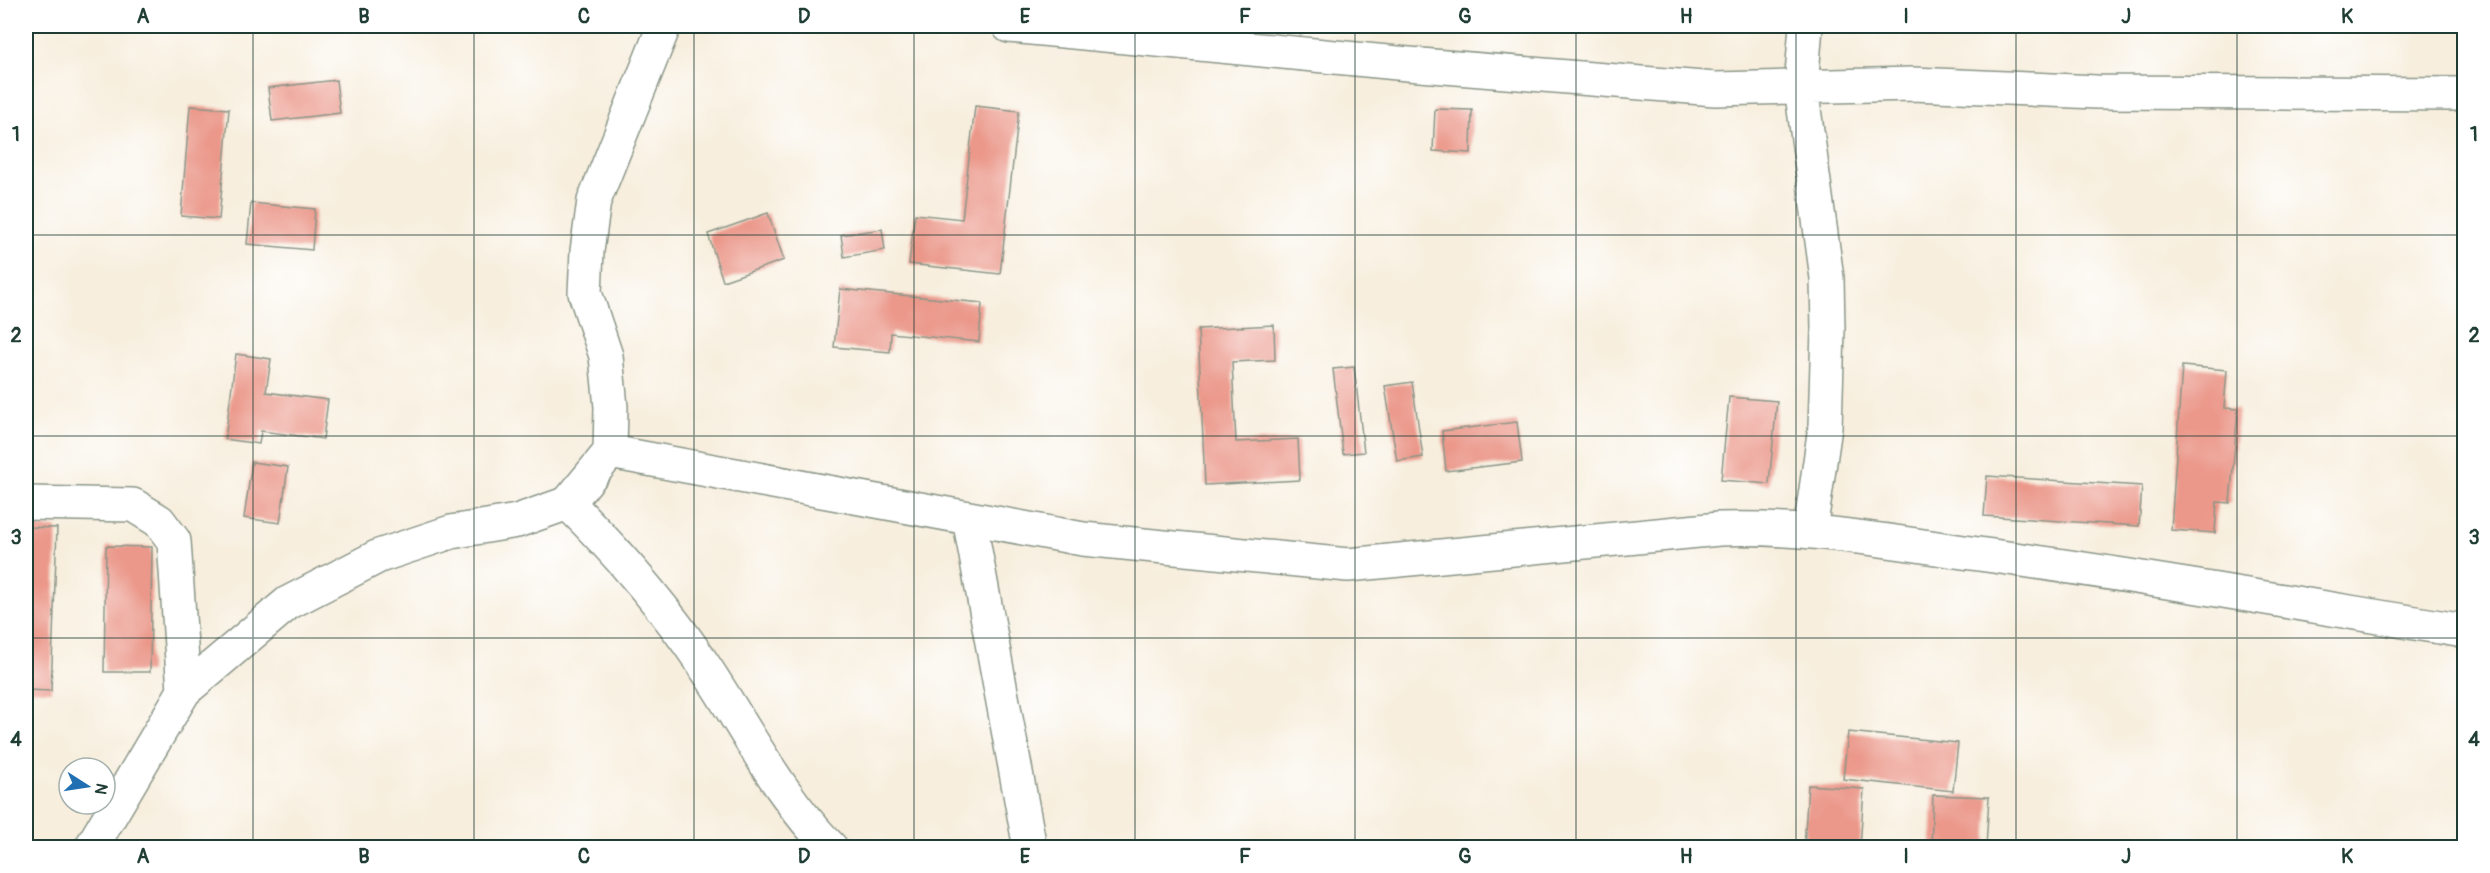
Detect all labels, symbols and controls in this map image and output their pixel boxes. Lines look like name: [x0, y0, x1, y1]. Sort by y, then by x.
text: A: [137, 4, 150, 29]
text: B: [358, 4, 370, 29]
text: C: [578, 4, 590, 29]
text: D: [798, 4, 811, 29]
text: E: [1020, 4, 1031, 29]
text: F: [1239, 4, 1251, 29]
text: G: [1458, 4, 1472, 29]
text: H: [1680, 4, 1693, 29]
text: I: [1903, 4, 1909, 29]
text: J: [2121, 4, 2131, 29]
text: K: [2341, 4, 2353, 29]
text: 1: [12, 122, 20, 147]
text: 1: [2470, 122, 2478, 147]
text: 2: [10, 323, 22, 348]
text: 2: [2468, 323, 2480, 348]
text: 3: [10, 525, 22, 550]
text: 3: [2468, 525, 2480, 550]
text: 4: [10, 727, 22, 752]
text: 4: [2468, 727, 2480, 752]
north arrow: [57, 756, 117, 816]
text: N: [90, 782, 112, 796]
text: A: [137, 844, 150, 869]
text: B: [358, 844, 370, 869]
text: C: [578, 844, 590, 869]
text: D: [798, 844, 811, 869]
text: E: [1020, 844, 1031, 869]
text: F: [1239, 844, 1251, 869]
text: G: [1458, 844, 1472, 869]
text: H: [1680, 844, 1693, 869]
text: I: [1903, 844, 1909, 869]
text: J: [2121, 844, 2131, 869]
text: K: [2341, 844, 2353, 869]

